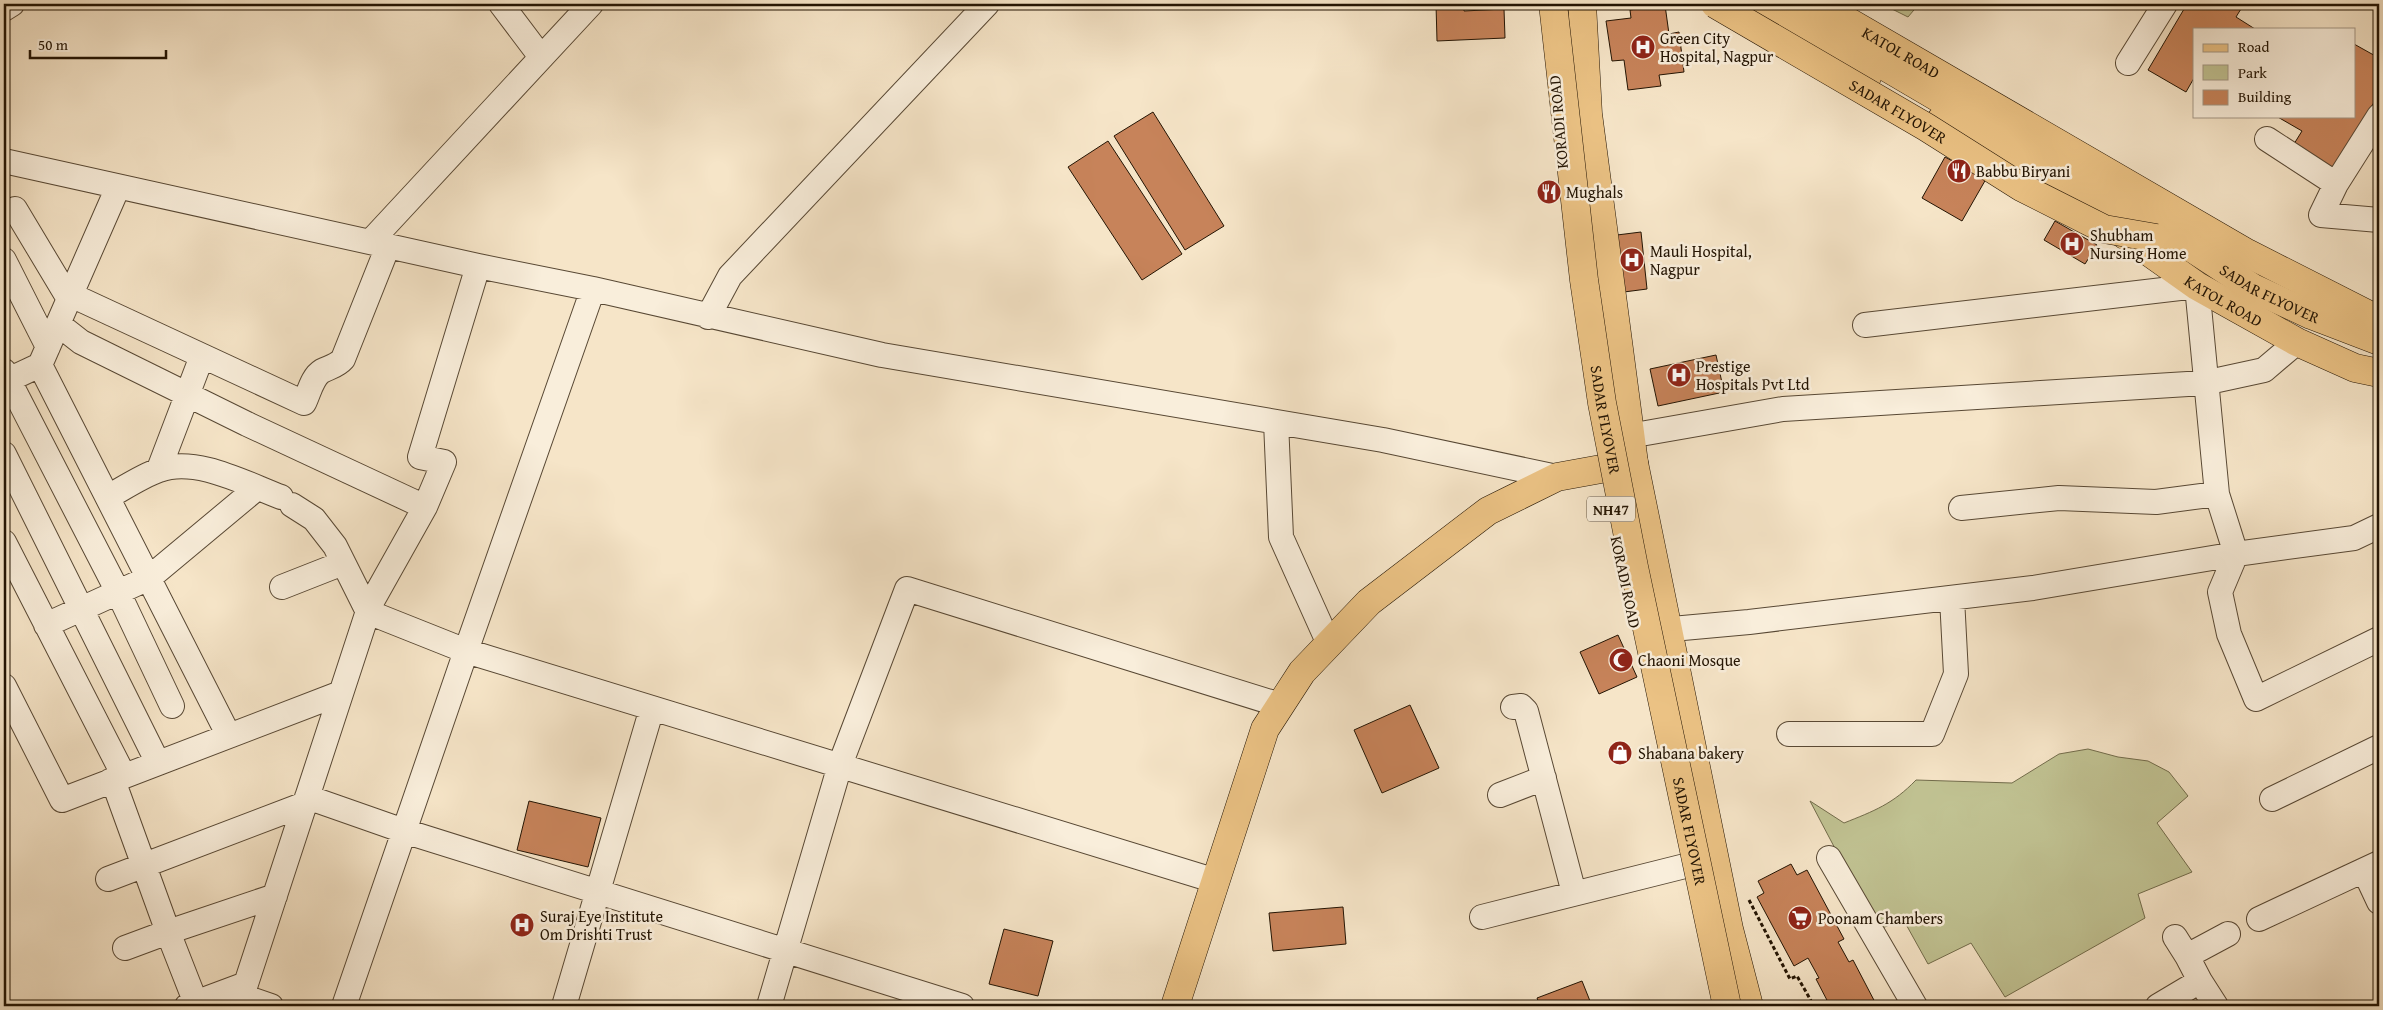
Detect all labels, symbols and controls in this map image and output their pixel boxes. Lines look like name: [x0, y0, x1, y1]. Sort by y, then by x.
street label: KATOL ROAD: [1858, 20, 1945, 84]
place label: Green City Hospital, Nagpur: [1660, 26, 1774, 68]
scale bar: [30, 28, 166, 60]
legend: [2193, 28, 2356, 118]
text: 50 m: [38, 34, 69, 55]
hospital icon: Green City Hospital, Nagpur: [1630, 34, 1656, 60]
text: Road: [2238, 36, 2269, 57]
text: Park: [2238, 62, 2267, 83]
street label: SADAR FLYOVER: [1845, 73, 1952, 150]
street label: KORADI ROAD: [1542, 74, 1574, 170]
text: Building: [2238, 86, 2292, 107]
restaurant icon: Babbu Biryani: [1946, 158, 1972, 184]
place label: Babbu Biryani: [1976, 159, 2071, 183]
restaurant icon: Mughals: [1536, 179, 1562, 205]
place label: Mughals: [1566, 180, 1623, 204]
place label: Shubham Nursing Home: [2090, 223, 2186, 265]
hospital icon: Shubham Nursing Home: [2059, 231, 2085, 257]
place label: Mauli Hospital, Nagpur: [1650, 239, 1752, 281]
hospital icon: Mauli Hospital, Nagpur: [1619, 247, 1645, 273]
street label: SADAR FLYOVER: [2215, 257, 2324, 329]
street label: KATOL ROAD: [2180, 269, 2267, 333]
place label: Prestige Hospitals Pvt Ltd: [1696, 354, 1810, 396]
hospital icon: Prestige Hospitals Pvt Ltd: [1666, 362, 1692, 388]
street label: SADAR FLYOVER: [1585, 364, 1628, 477]
road number: NH47: [1587, 496, 1635, 522]
street label: KORADI ROAD: [1605, 534, 1648, 631]
mosque icon: Chaoni Mosque: [1608, 647, 1634, 673]
place label: Chaoni Mosque: [1638, 648, 1741, 672]
shop icon: Shabana bakery: [1607, 740, 1633, 766]
place label: Shabana bakery: [1638, 741, 1744, 765]
street label: SADAR FLYOVER: [1667, 775, 1713, 888]
place label: Suraj Eye Institute Om Drishti Trust: [540, 904, 663, 946]
supermarket icon: Poonam Chambers: [1787, 905, 1813, 931]
place label: Poonam Chambers: [1818, 906, 1943, 930]
hospital icon: Suraj Eye Institute Om Drishti Trust: [509, 912, 535, 938]

